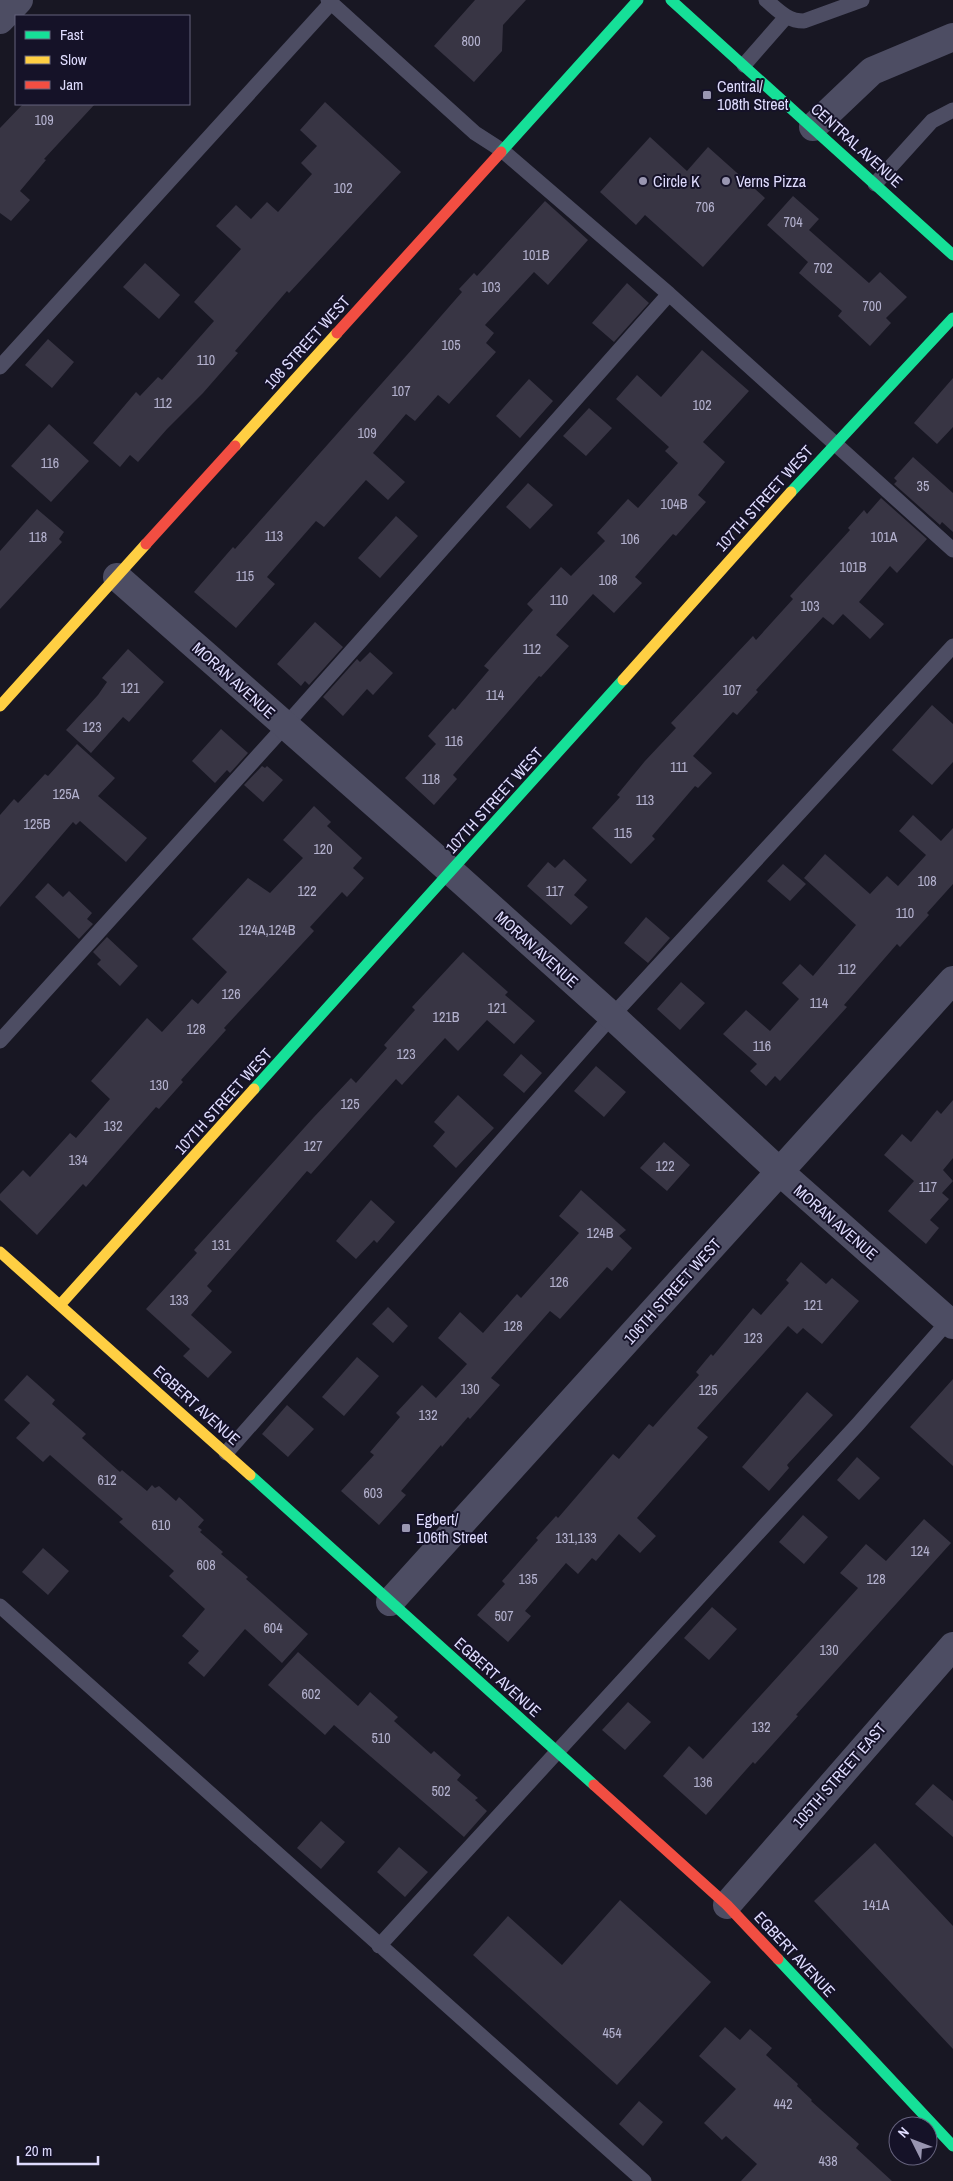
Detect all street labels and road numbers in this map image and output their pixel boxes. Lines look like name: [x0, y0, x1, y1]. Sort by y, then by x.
street label: CENTRAL AVENUE: [806, 98, 908, 192]
street label: 108 STREET WEST: [259, 291, 355, 393]
street label: 107TH STREET WEST: [710, 440, 818, 556]
street label: MORAN AVENUE: [188, 637, 280, 723]
street label: 107TH STREET WEST: [440, 742, 548, 858]
street label: MORAN AVENUE: [491, 906, 583, 992]
street label: 107TH STREET WEST: [169, 1043, 277, 1159]
street label: MORAN AVENUE: [789, 1179, 883, 1265]
street label: 106TH STREET WEST: [618, 1233, 726, 1349]
street label: EGBERT AVENUE: [149, 1360, 245, 1450]
street label: EGBERT AVENUE: [450, 1632, 546, 1722]
street label: 105TH STREET EAST: [787, 1718, 891, 1832]
street label: EGBERT AVENUE: [750, 1906, 840, 2002]

